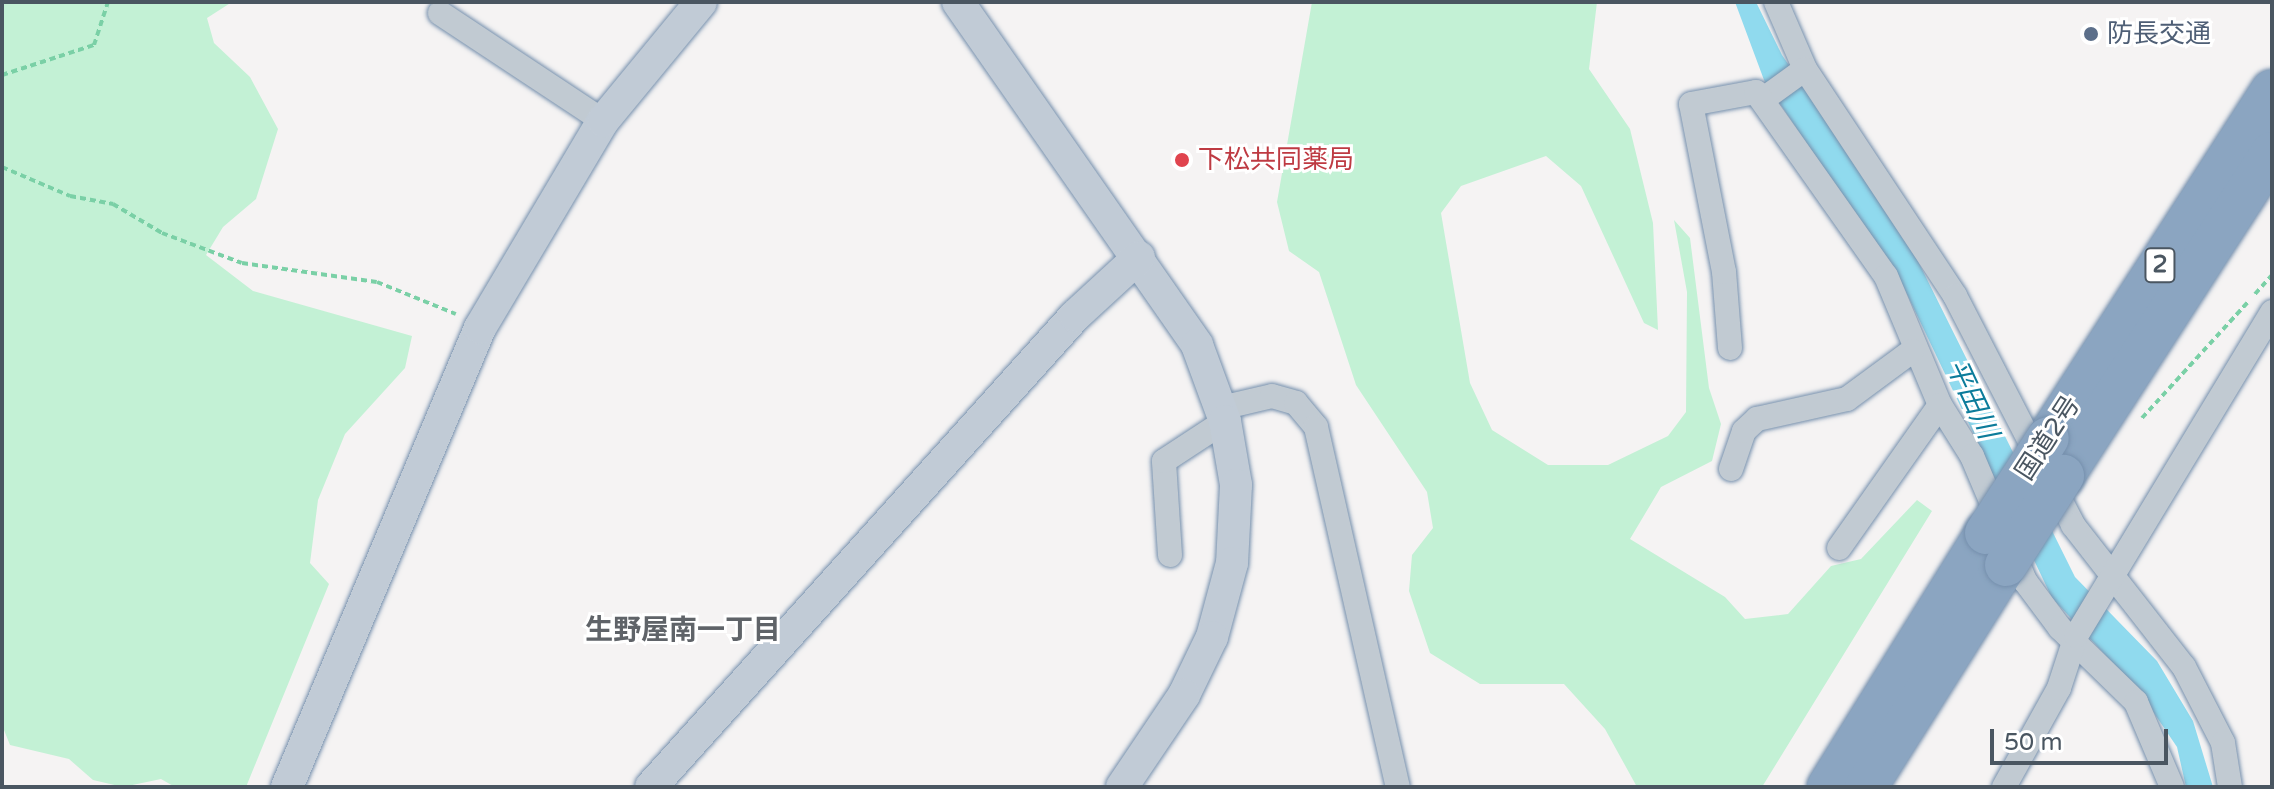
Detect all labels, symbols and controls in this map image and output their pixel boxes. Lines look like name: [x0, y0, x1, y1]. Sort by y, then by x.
place label: 防長交通: [2107, 18, 2211, 50]
marker: 防長交通: [2082, 25, 2100, 43]
place label: 下松共同薬局: [1198, 144, 1354, 176]
marker: 下松共同薬局: [1173, 151, 1191, 169]
road number: 2: [2144, 245, 2176, 285]
water label: 平田川: [1939, 354, 2005, 444]
street label: 国道2号: [2009, 390, 2087, 486]
district label: 生野屋南一丁目: [585, 613, 781, 647]
scale bar: [1994, 713, 2172, 763]
text: 50 m: [2004, 728, 2062, 757]

